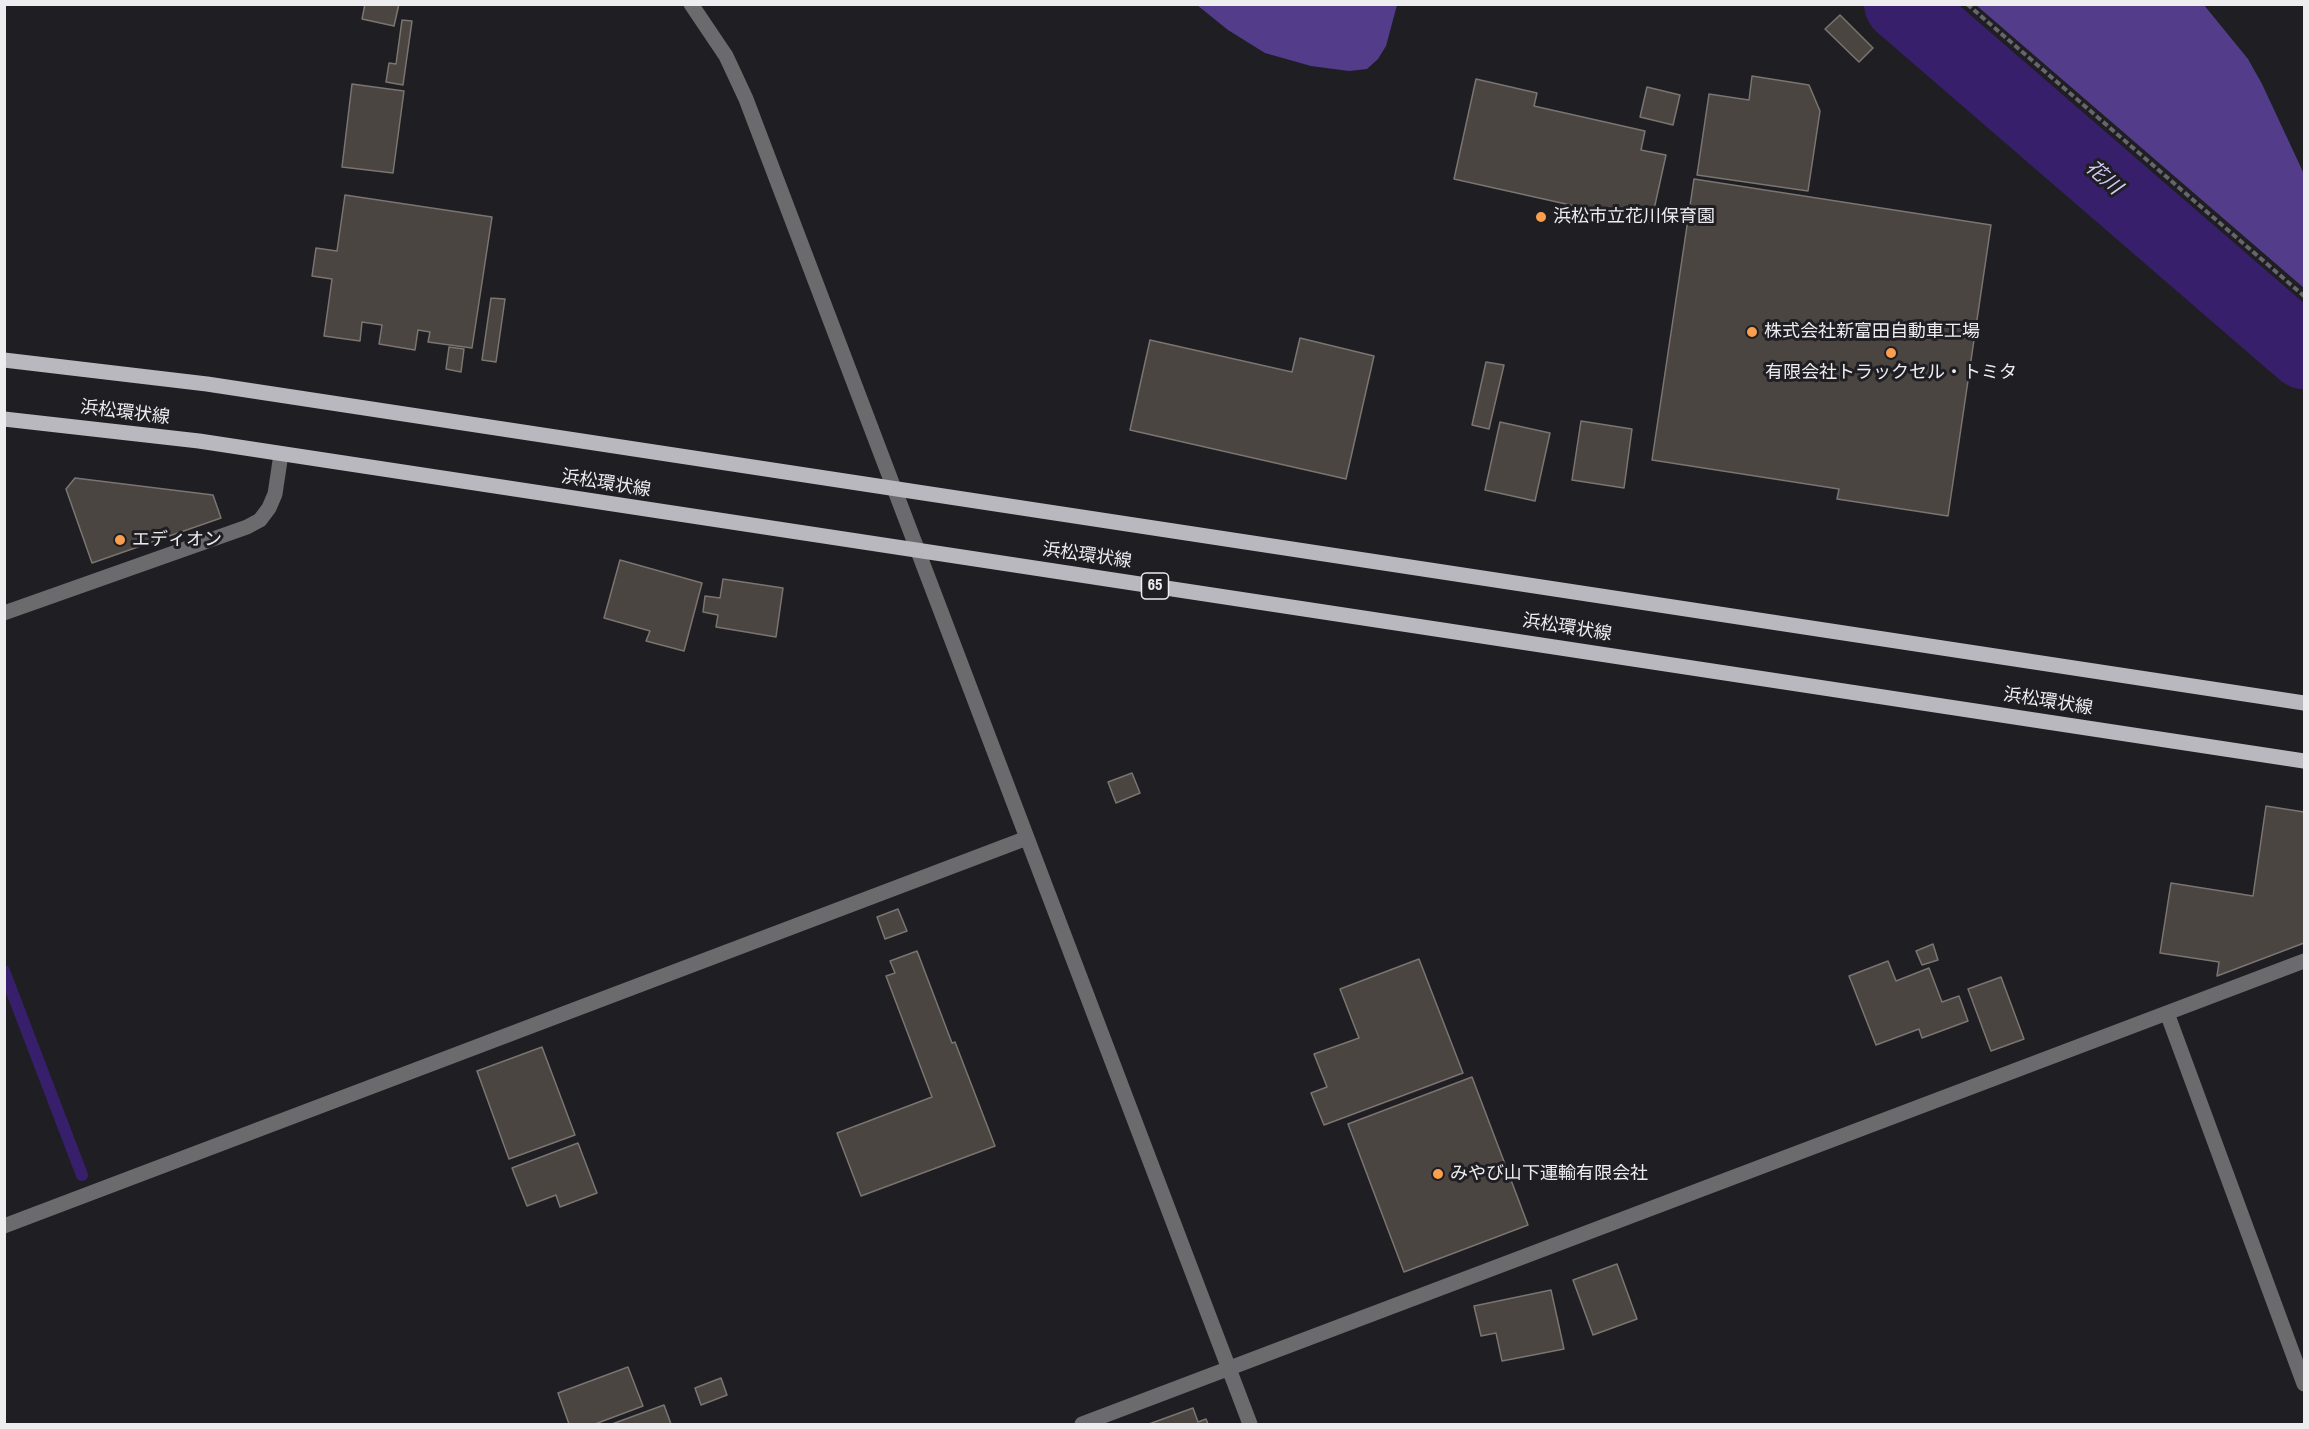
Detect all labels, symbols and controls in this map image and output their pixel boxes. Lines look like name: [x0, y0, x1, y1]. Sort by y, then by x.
water label: 花川: [2080, 156, 2126, 200]
place label: 浜松市立花川保育園: [1553, 206, 1715, 228]
marker: 浜松市立花川保育園: [1534, 210, 1548, 224]
place label: 株式会社新富田自動車工場: [1764, 321, 1980, 343]
marker: 株式会社新富田自動車工場: [1745, 325, 1759, 339]
marker: 有限会社トラックセル・トミタ: [1884, 346, 1898, 360]
place label: 有限会社トラックセル・トミタ: [1765, 362, 2017, 384]
street label: 浜松環状線: [79, 397, 171, 429]
street label: 浜松環状線: [560, 466, 652, 502]
place label: エディオン: [132, 529, 222, 551]
marker: エディオン: [113, 533, 127, 547]
street label: 浜松環状線: [1041, 539, 1133, 573]
road number: 65: [1142, 573, 1168, 599]
street label: 浜松環状線: [1521, 610, 1613, 646]
street label: 浜松環状線: [2002, 684, 2094, 720]
place label: みやび山下運輸有限会社: [1450, 1163, 1648, 1185]
marker: みやび山下運輸有限会社: [1431, 1167, 1445, 1181]

